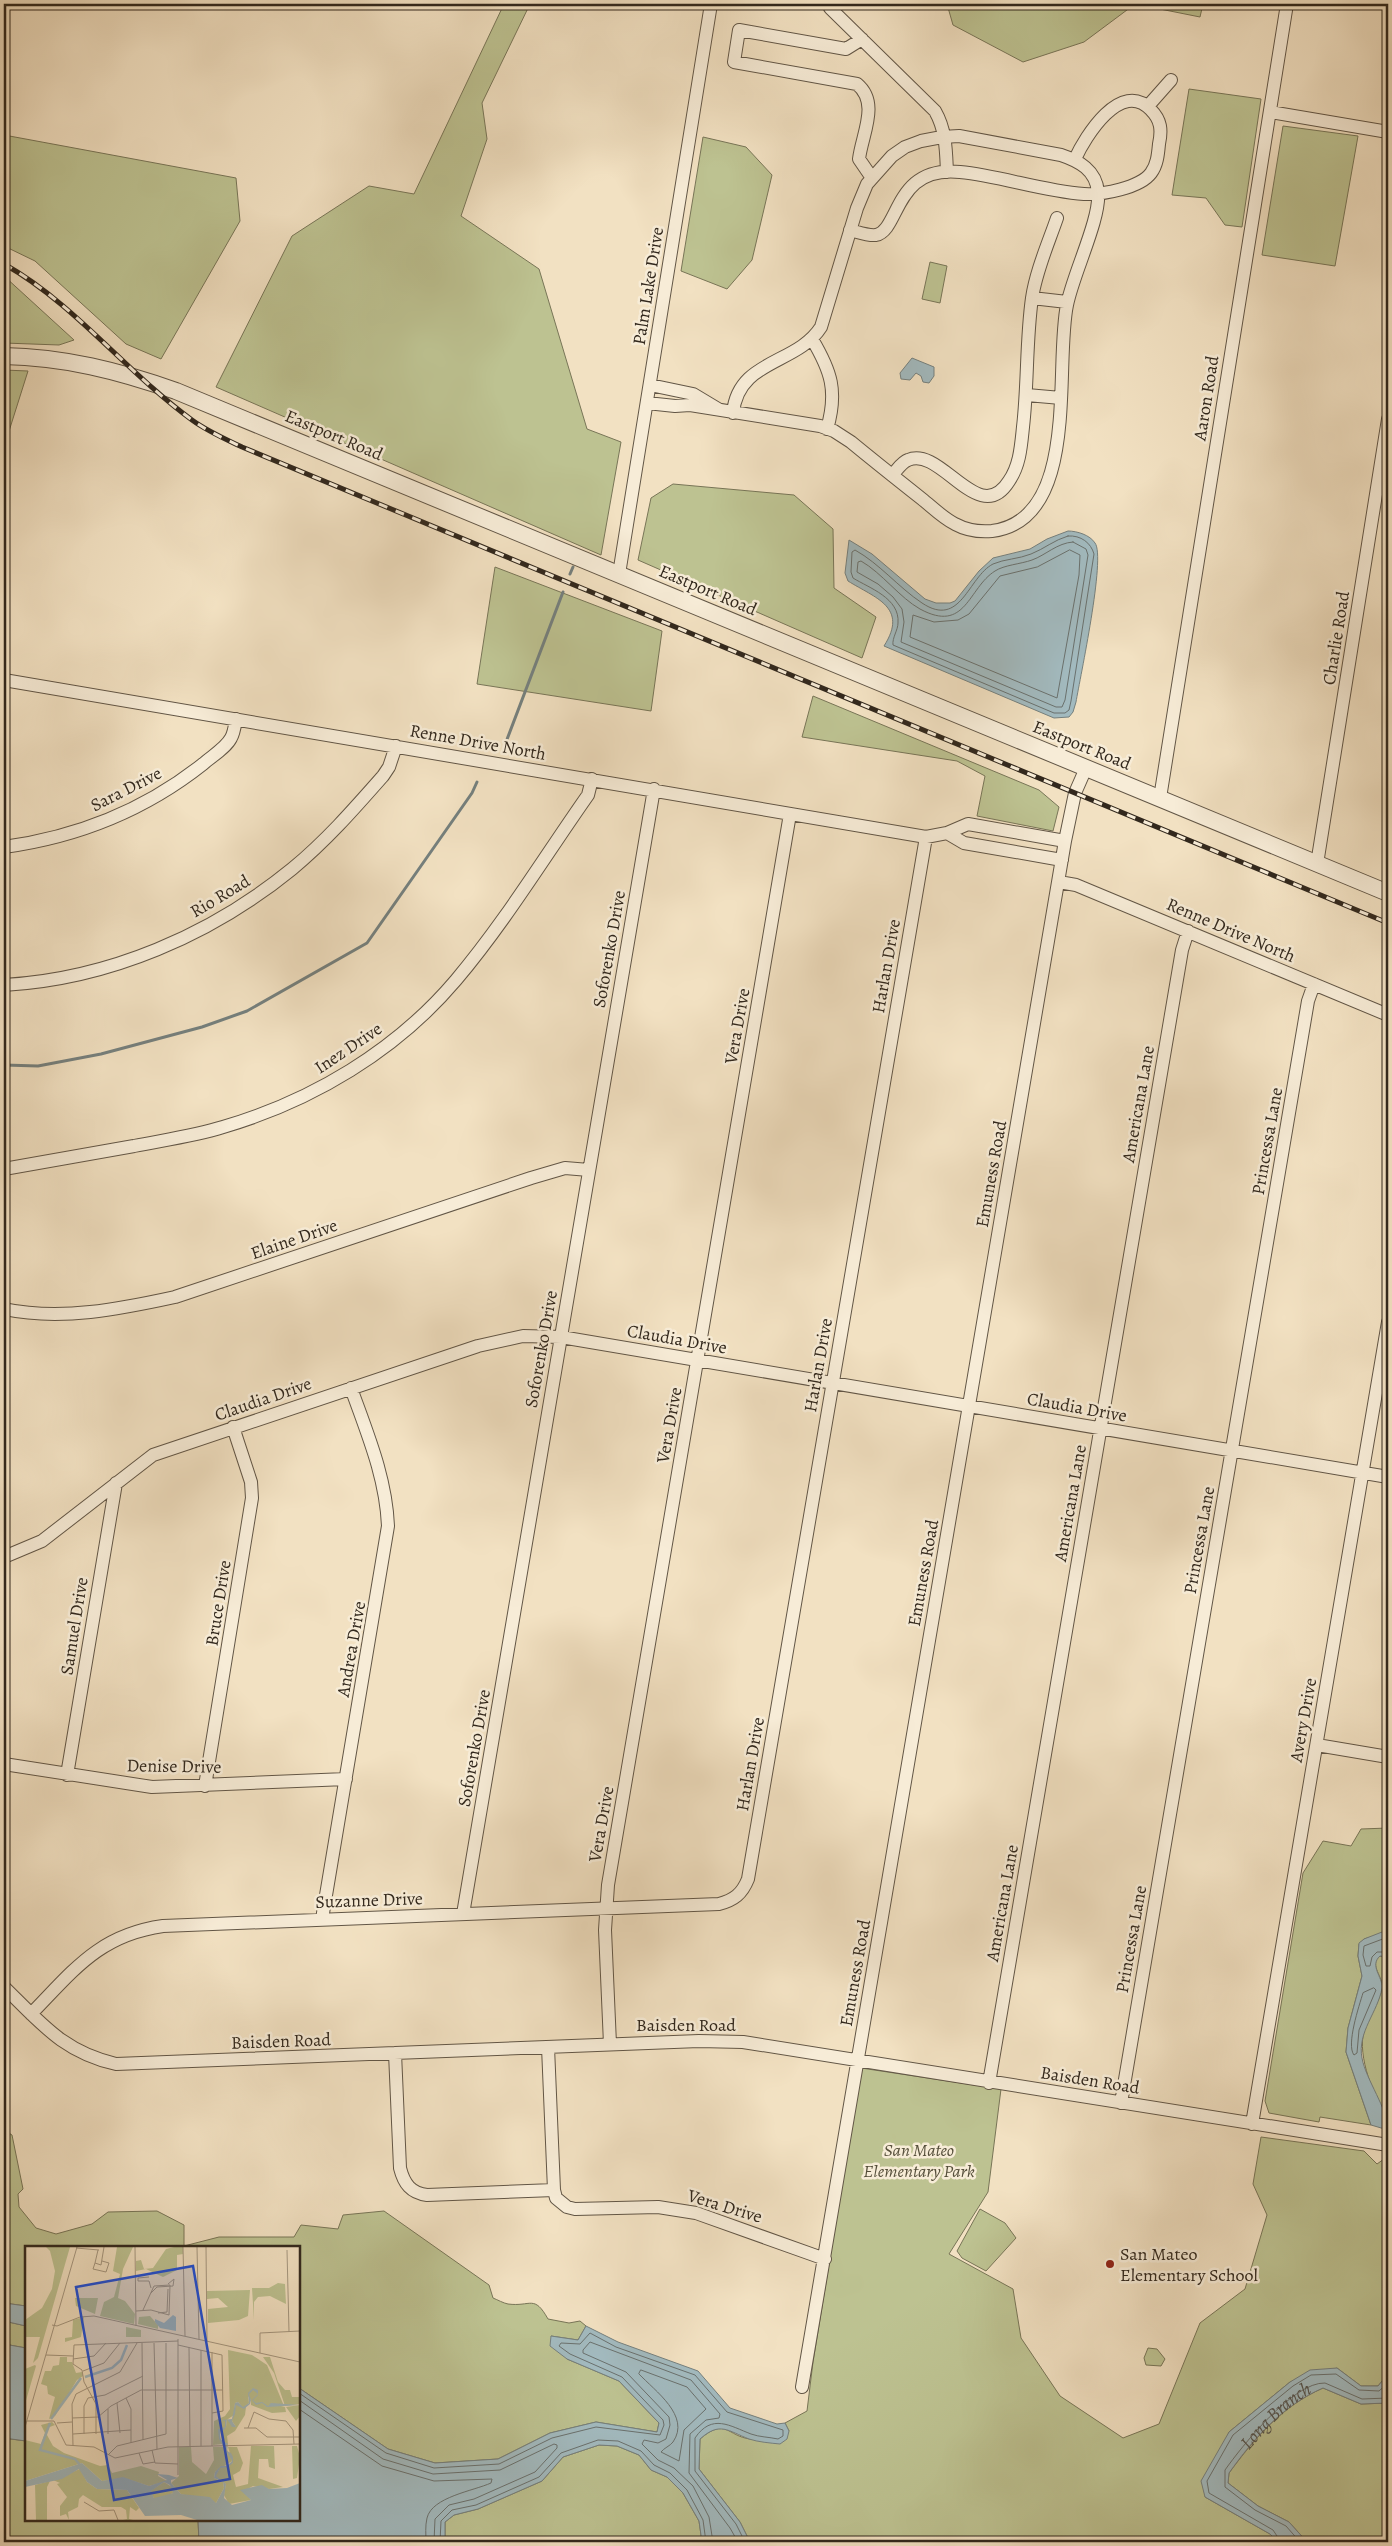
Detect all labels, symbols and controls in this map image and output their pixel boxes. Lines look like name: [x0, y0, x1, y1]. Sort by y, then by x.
street label: Palm Lake Drive: [627, 225, 669, 347]
street label: Aaron Road: [1187, 354, 1225, 443]
street label: Eastport Road: [281, 404, 387, 467]
street label: Eastport Road: [655, 559, 761, 622]
street label: Charlie Road: [1317, 589, 1355, 687]
street label: Eastport Road: [1029, 714, 1135, 776]
street label: Renne Drive North: [408, 718, 548, 766]
street label: Sara Drive: [86, 761, 166, 817]
street label: Rio Road: [186, 869, 255, 923]
street label: Soforenko Drive: [587, 888, 631, 1010]
street label: Renne Drive North: [1163, 892, 1299, 968]
street label: Harlan Drive: [866, 917, 906, 1015]
street label: Vera Drive: [718, 986, 755, 1067]
street label: Inez Drive: [310, 1017, 386, 1079]
street label: Americana Lane: [1116, 1044, 1160, 1165]
street label: Princessa Lane: [1246, 1085, 1288, 1197]
street label: Emuness Road: [970, 1118, 1012, 1229]
street label: Elaine Drive: [247, 1213, 341, 1265]
street label: Soforenko Drive: [519, 1288, 563, 1410]
street label: Harlan Drive: [798, 1316, 838, 1414]
street label: Claudia Drive: [625, 1318, 729, 1360]
street label: Claudia Drive: [211, 1371, 315, 1427]
street label: Vera Drive: [650, 1385, 687, 1466]
street label: Claudia Drive: [1025, 1386, 1129, 1428]
street label: Americana Lane: [1048, 1443, 1092, 1564]
street label: Princessa Lane: [1178, 1484, 1220, 1596]
street label: Emuness Road: [902, 1517, 944, 1628]
street label: Bruce Drive: [199, 1558, 237, 1648]
street label: Samuel Drive: [54, 1575, 94, 1677]
street label: Andrea Drive: [331, 1599, 371, 1700]
street label: Avery Drive: [1284, 1676, 1322, 1765]
street label: Soforenko Drive: [452, 1687, 496, 1809]
street label: Harlan Drive: [730, 1715, 770, 1813]
street label: Denise Drive: [126, 1753, 222, 1779]
street label: Vera Drive: [582, 1784, 619, 1865]
street label: Americana Lane: [980, 1843, 1024, 1964]
street label: Princessa Lane: [1110, 1883, 1152, 1995]
street label: Suzanne Drive: [315, 1886, 423, 1914]
street label: Emuness Road: [834, 1917, 876, 2028]
street label: Baisden Road: [636, 2013, 736, 2037]
street label: Baisden Road: [231, 2027, 332, 2055]
street label: Baisden Road: [1039, 2060, 1142, 2100]
park label: San Mateo Elementary Park: [863, 2138, 975, 2183]
street label: Vera Drive: [684, 2183, 765, 2229]
place label: San Mateo Elementary School: [1120, 2242, 1258, 2287]
inset map: [25, 2246, 300, 2521]
marker: San Mateo Elementary School: [1104, 2258, 1116, 2270]
water label: Long Branch: [1234, 2376, 1316, 2455]

